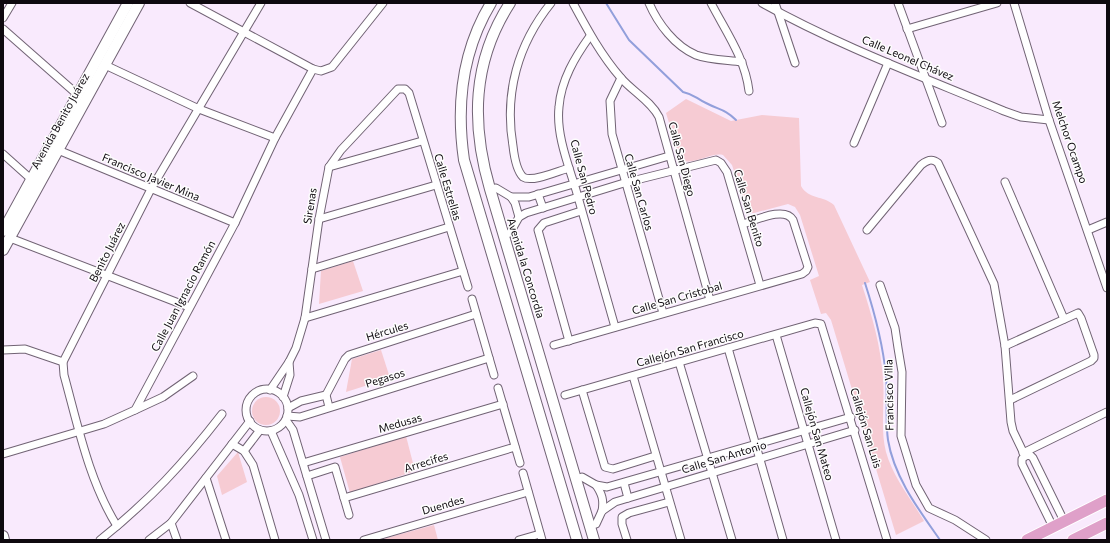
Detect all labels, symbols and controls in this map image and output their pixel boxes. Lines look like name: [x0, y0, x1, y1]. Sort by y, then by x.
street label: Calle Leonel Chávez: [860, 32, 957, 83]
street label: Avenida Benito Juárez: [28, 70, 92, 171]
street label: Melchor Ocampo: [1050, 99, 1091, 185]
street label: Calle San Diego: [666, 120, 699, 198]
street label: Calle San Pedro: [568, 138, 601, 216]
street label: Francisco Javier Mina: [100, 150, 202, 204]
street label: Calle Estrellas: [432, 152, 465, 222]
street label: Calle San Carlos: [622, 152, 657, 232]
street label: Calle San Benito: [732, 167, 768, 249]
street label: Sirenas: [300, 187, 319, 225]
street label: Avenida la Concordia: [505, 216, 548, 319]
street label: Benito Juárez: [86, 219, 128, 284]
street label: Calle Juan Ignacio Ramón: [148, 238, 218, 354]
street label: Calle San Cristobal: [630, 278, 723, 317]
street label: Hércules: [364, 318, 410, 343]
street label: Callejón San Francisco: [635, 326, 745, 369]
street label: Francisco Villa: [881, 359, 896, 431]
street label: Pegasos: [364, 365, 406, 390]
street label: Callejón San Mateo: [798, 386, 837, 482]
street label: Callejón San Luis: [848, 386, 885, 470]
street label: Medusas: [377, 410, 423, 435]
street label: Calle San Antonio: [680, 437, 768, 476]
street label: Arrecifes: [402, 449, 449, 474]
street label: Duendes: [420, 492, 466, 517]

